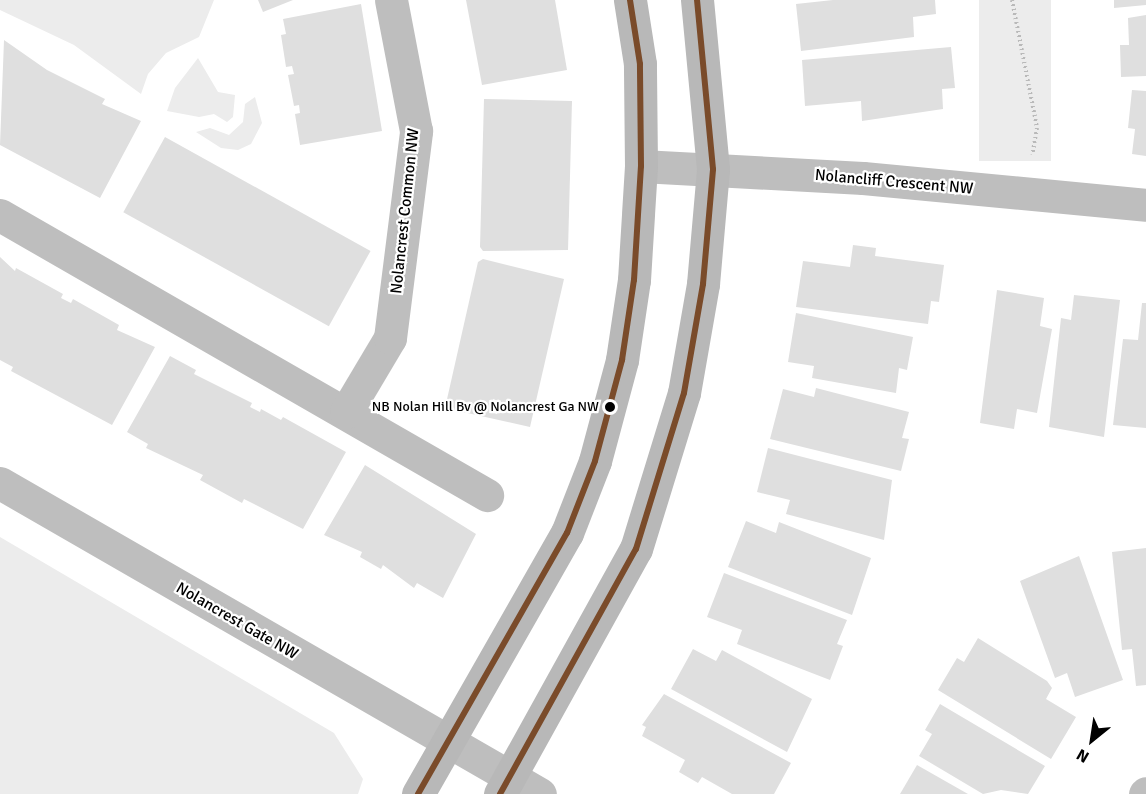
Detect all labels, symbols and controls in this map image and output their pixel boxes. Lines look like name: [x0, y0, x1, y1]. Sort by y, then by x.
street label: Nolancrest Common NW: [387, 127, 423, 295]
street label: Nolancliff Crescent NW: [814, 166, 974, 198]
place label: NB Nolan Hill Bv @ Nolancrest Ga NW: [372, 399, 599, 415]
marker: NB Nolan Hill Bv @ Nolancrest Ga NW: [604, 401, 616, 413]
street label: Nolancrest Gate NW: [173, 578, 301, 664]
north arrow: [1062, 710, 1122, 770]
text: N: [1073, 744, 1093, 767]

